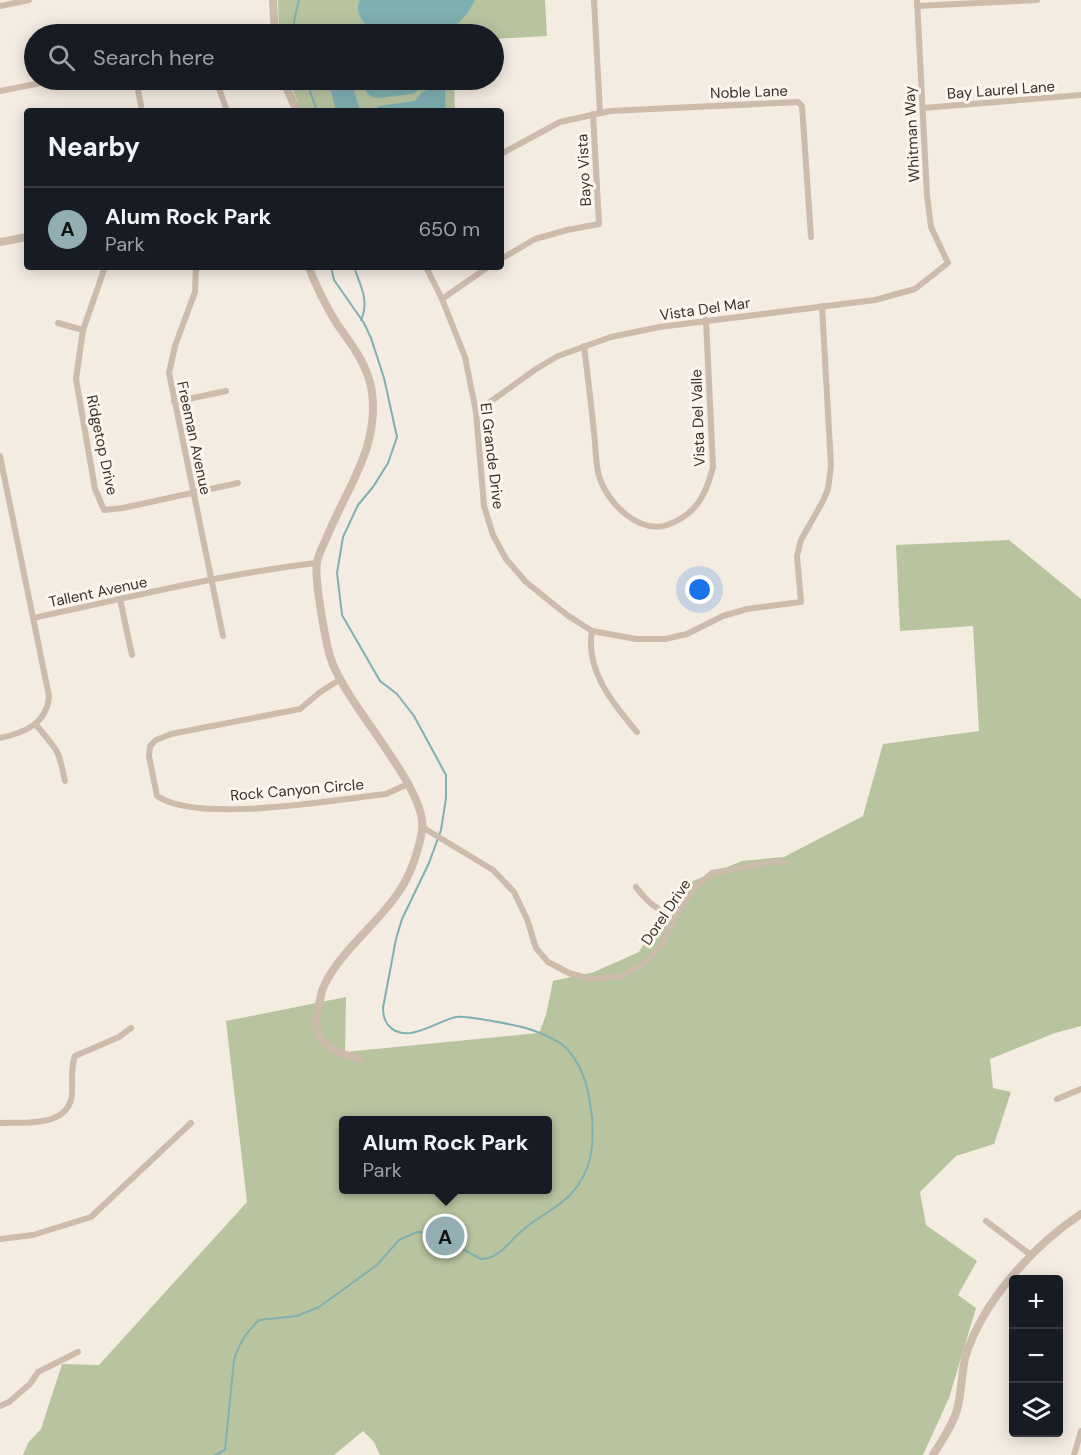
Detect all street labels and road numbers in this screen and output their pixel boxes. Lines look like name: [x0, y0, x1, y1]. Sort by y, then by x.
street label: Bay Laurel Lane: [946, 76, 1056, 104]
street label: Noble Lane: [710, 81, 788, 103]
street label: Whitman Way: [899, 84, 925, 183]
street label: Bayo Vista: [572, 133, 596, 207]
street label: Vista Del Mar: [658, 293, 752, 325]
street label: Vista Del Valle: [686, 369, 710, 467]
street label: Freeman Avenue: [172, 379, 216, 497]
street label: Ridgetop Drive: [82, 393, 122, 497]
street label: El Grande Drive: [476, 402, 508, 510]
street label: Tallent Avenue: [47, 572, 149, 612]
street label: Rock Canyon Circle: [229, 774, 365, 806]
street label: Dorel Drive: [636, 875, 696, 949]

